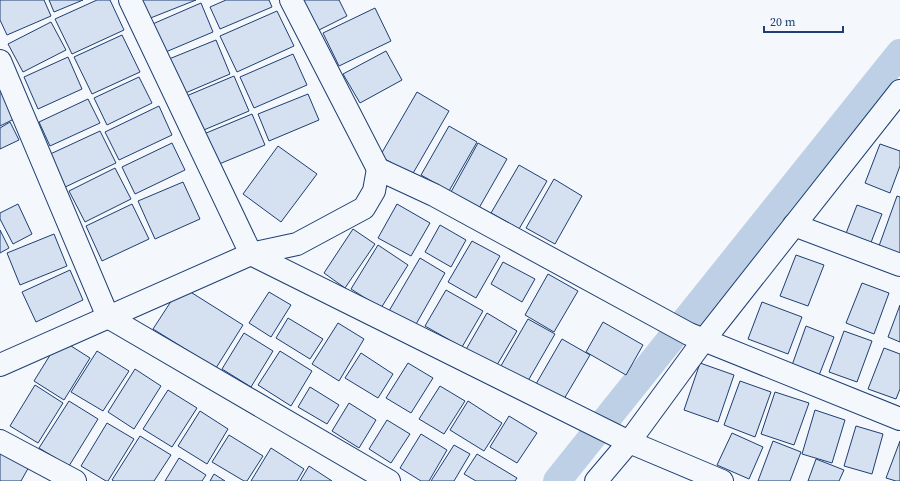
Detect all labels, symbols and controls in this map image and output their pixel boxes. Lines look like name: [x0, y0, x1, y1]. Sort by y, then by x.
scale bar: [764, 8, 843, 34]
text: 20 m: [770, 14, 796, 30]

